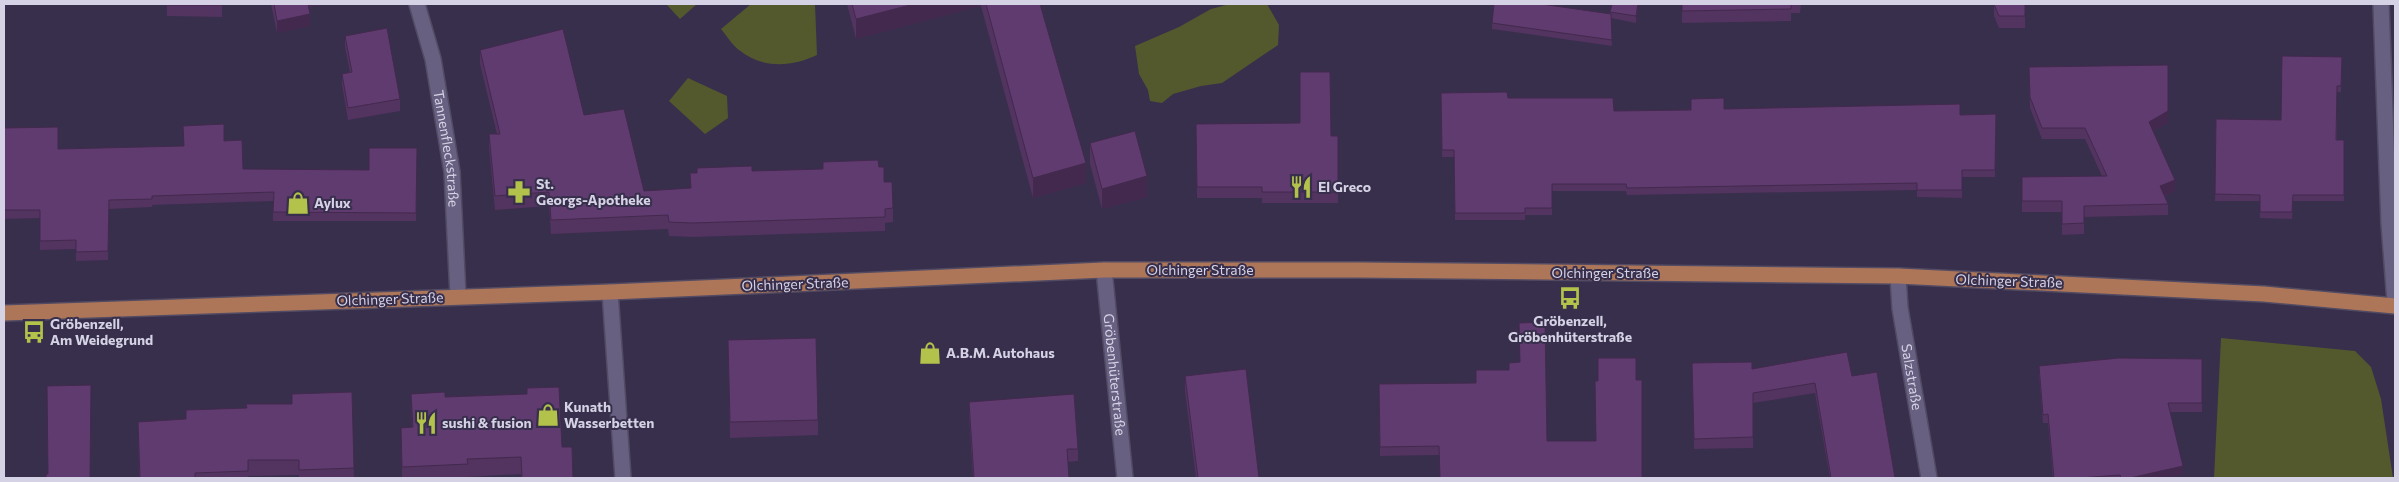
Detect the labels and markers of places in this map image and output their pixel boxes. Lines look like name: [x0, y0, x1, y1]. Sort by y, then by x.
restaurant icon: El Greco: [1288, 174, 1314, 200]
place label: St. Georgs-Apotheke: [536, 175, 651, 208]
place label: El Greco: [1318, 178, 1371, 195]
pharmacy icon: St. Georgs-Apotheke: [506, 179, 532, 205]
shop icon: Aylux: [285, 190, 311, 216]
place label: Aylux: [314, 194, 351, 211]
bus stop icon: Gröbenzell, Gröbenhüterstraße: [1557, 285, 1583, 311]
place label: Gröbenzell, Gröbenhüterstraße: [1508, 312, 1632, 345]
place label: Gröbenzell, Am Weidegrund: [50, 315, 153, 348]
bus stop icon: Gröbenzell, Am Weidegrund: [21, 319, 47, 345]
shop icon: A.B.M. Autohaus: [917, 340, 943, 366]
place label: A.B.M. Autohaus: [946, 344, 1055, 361]
place label: Kunath Wasserbetten: [564, 398, 654, 431]
shop icon: Kunath Wasserbetten: [535, 402, 561, 428]
restaurant icon: sushi & fusion: [413, 410, 439, 436]
place label: sushi & fusion: [442, 414, 532, 431]

